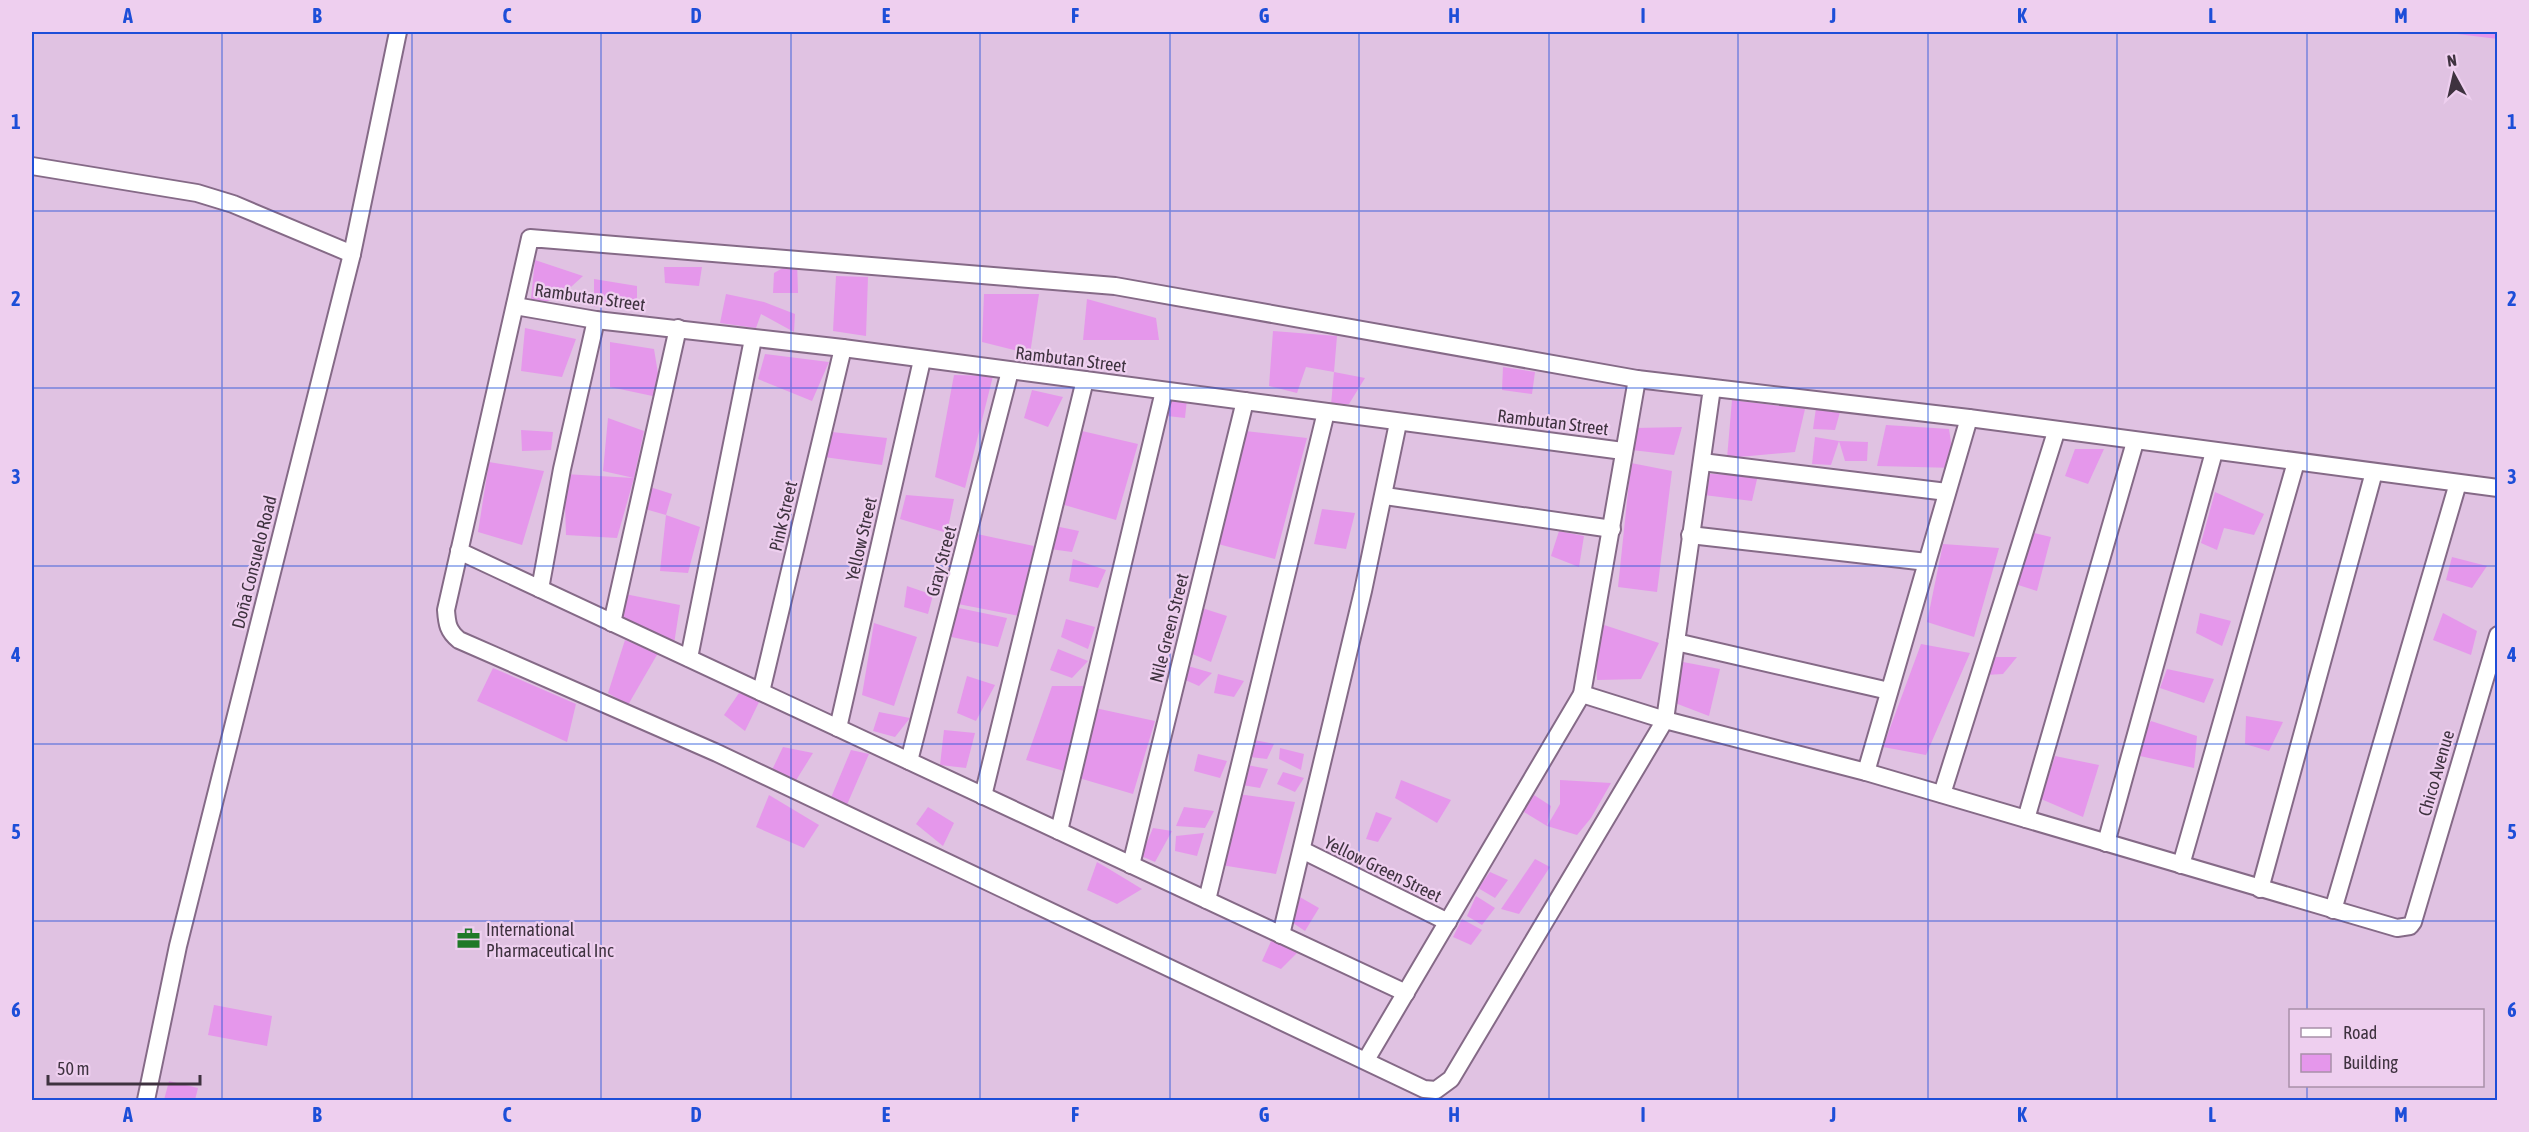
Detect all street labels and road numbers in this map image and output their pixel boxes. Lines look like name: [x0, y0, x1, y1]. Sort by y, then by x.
street label: Rambutan Street: [533, 279, 647, 315]
street label: Rambutan Street: [1014, 342, 1128, 376]
street label: Rambutan Street: [1496, 405, 1610, 439]
street label: Pink Street: [765, 479, 801, 553]
street label: Doña Consuelo Road: [227, 493, 281, 631]
street label: Yellow Street: [841, 495, 881, 583]
street label: Gray Street: [922, 523, 960, 599]
street label: Nile Green Street: [1145, 571, 1193, 685]
street label: Chico Avenue: [2414, 728, 2458, 818]
street label: Yellow Green Street: [1321, 832, 1445, 906]

